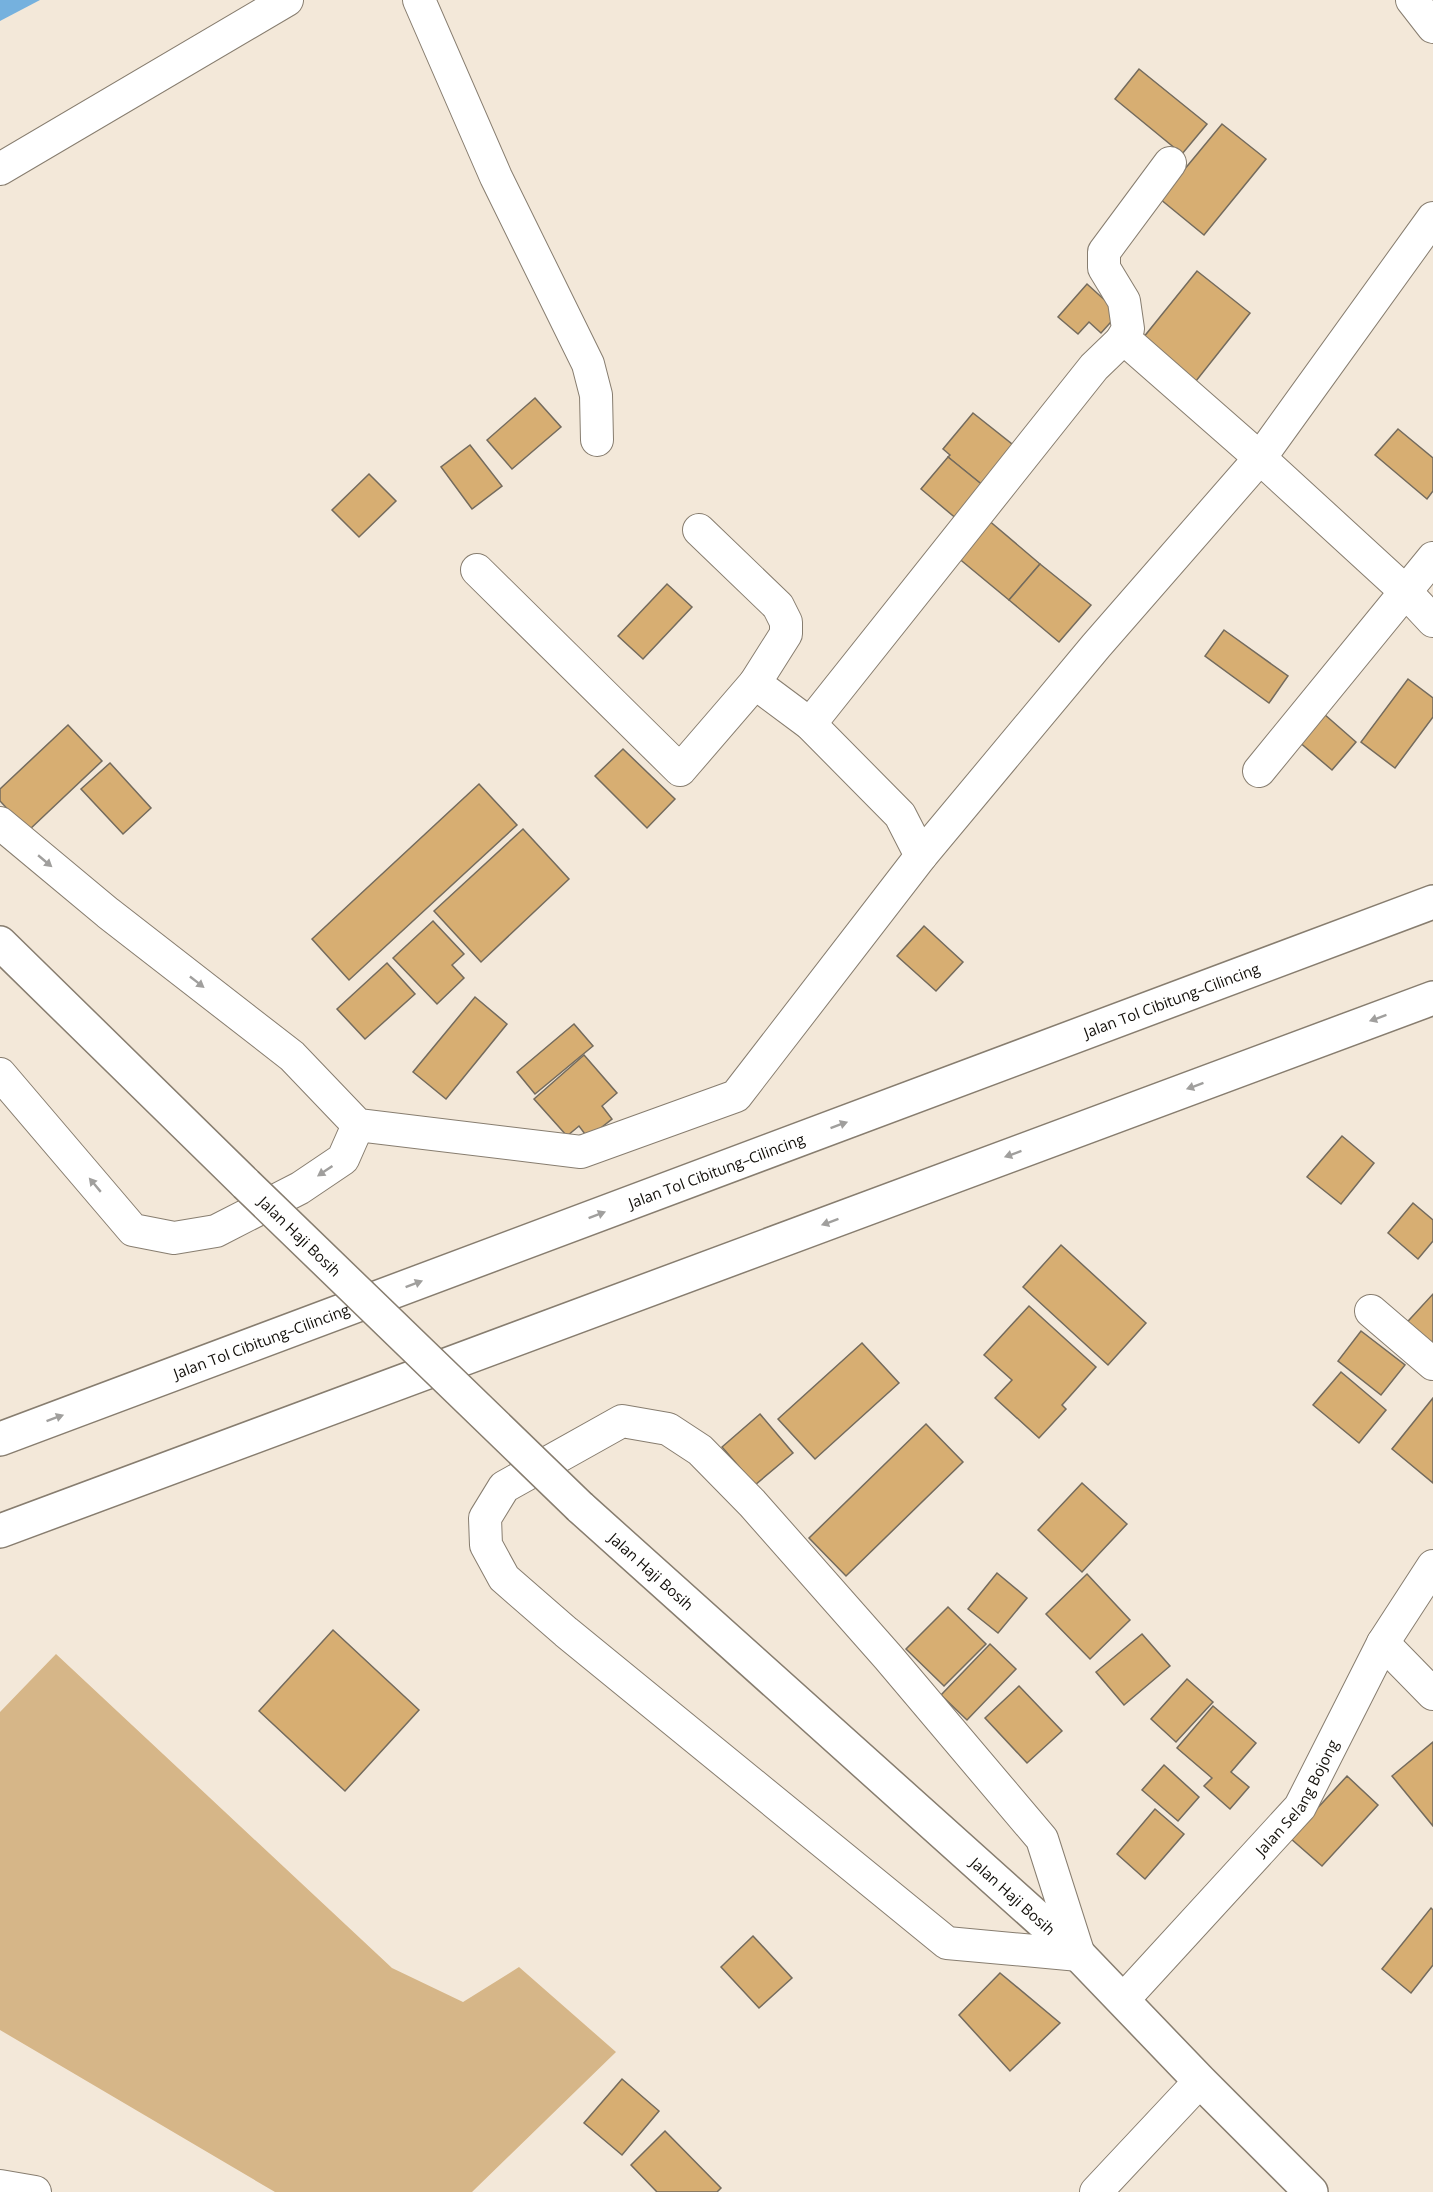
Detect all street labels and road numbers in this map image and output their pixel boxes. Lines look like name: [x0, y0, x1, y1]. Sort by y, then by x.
street label: Jalan Tol Cibitung–Cilincing: [1079, 958, 1262, 1043]
street label: Jalan Tol Cibitung–Cilincing: [624, 1128, 807, 1213]
street label: Jalan Haji Bosih: [253, 1190, 345, 1281]
street label: Jalan Tol Cibitung–Cilincing: [168, 1299, 352, 1384]
street label: Jalan Haji Bosih: [603, 1526, 698, 1614]
street label: Jalan Selang Bojong: [1249, 1736, 1343, 1861]
street label: Jalan Haji Bosih: [965, 1851, 1060, 1939]

